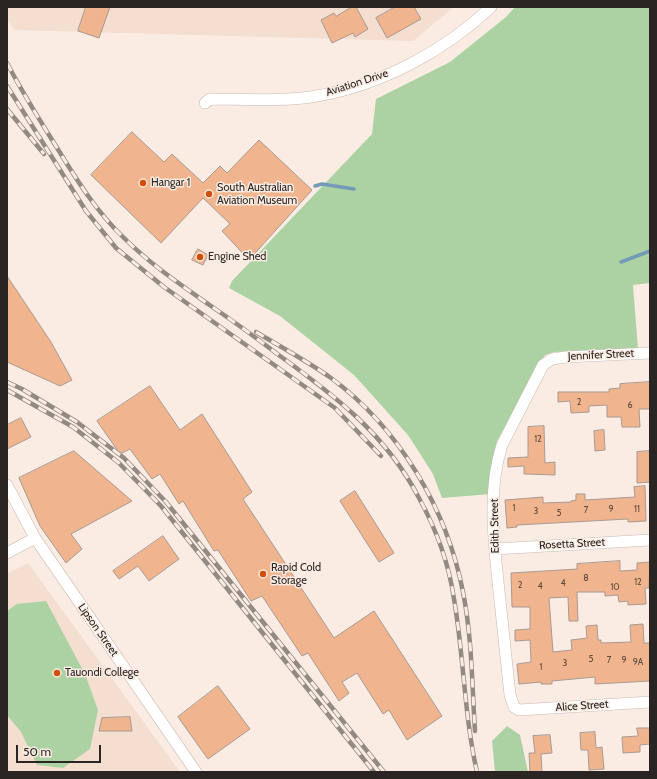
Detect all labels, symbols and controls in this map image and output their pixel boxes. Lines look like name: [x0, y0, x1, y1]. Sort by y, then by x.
street label: Aviation Drive: [324, 67, 390, 99]
place label: Hangar 1: [151, 176, 190, 190]
marker: Hangar 1: [138, 178, 148, 188]
place label: South Australian Aviation Museum: [217, 181, 297, 207]
marker: South Australian Aviation Museum: [204, 189, 214, 199]
place label: Engine Shed: [208, 250, 266, 264]
marker: Engine Shed: [195, 252, 205, 262]
street label: Jennifer Street: [568, 347, 634, 363]
house number: 2: [577, 397, 581, 407]
house number: 6: [627, 400, 633, 410]
house number: 12: [534, 434, 542, 444]
street label: Edith Street: [488, 499, 502, 553]
house number: 1: [513, 503, 515, 513]
house number: 9: [608, 504, 614, 514]
house number: 11: [634, 504, 640, 514]
house number: 7: [584, 505, 588, 515]
house number: 3: [534, 506, 538, 516]
house number: 5: [557, 508, 561, 518]
street label: Rosetta Street: [539, 536, 605, 552]
place label: Rapid Cold Storage: [271, 561, 321, 587]
marker: Rapid Cold Storage: [258, 569, 268, 579]
house number: 8: [583, 573, 589, 583]
house number: 12: [634, 577, 642, 587]
house number: 4: [560, 578, 566, 588]
house number: 2: [518, 580, 522, 590]
house number: 4: [537, 581, 543, 591]
house number: 10: [610, 582, 620, 592]
street label: Lipson Street: [75, 601, 121, 659]
house number: 5: [589, 654, 593, 664]
house number: 7: [607, 655, 611, 665]
house number: 9: [621, 655, 627, 665]
house number: 9A: [633, 657, 643, 667]
house number: 3: [563, 658, 567, 668]
house number: 1: [540, 662, 542, 672]
place label: Tauondi College: [65, 666, 139, 680]
marker: Tauondi College: [52, 668, 62, 678]
street label: Alice Street: [555, 698, 609, 714]
scale bar: [18, 737, 103, 763]
text: 50 m: [23, 744, 51, 759]

